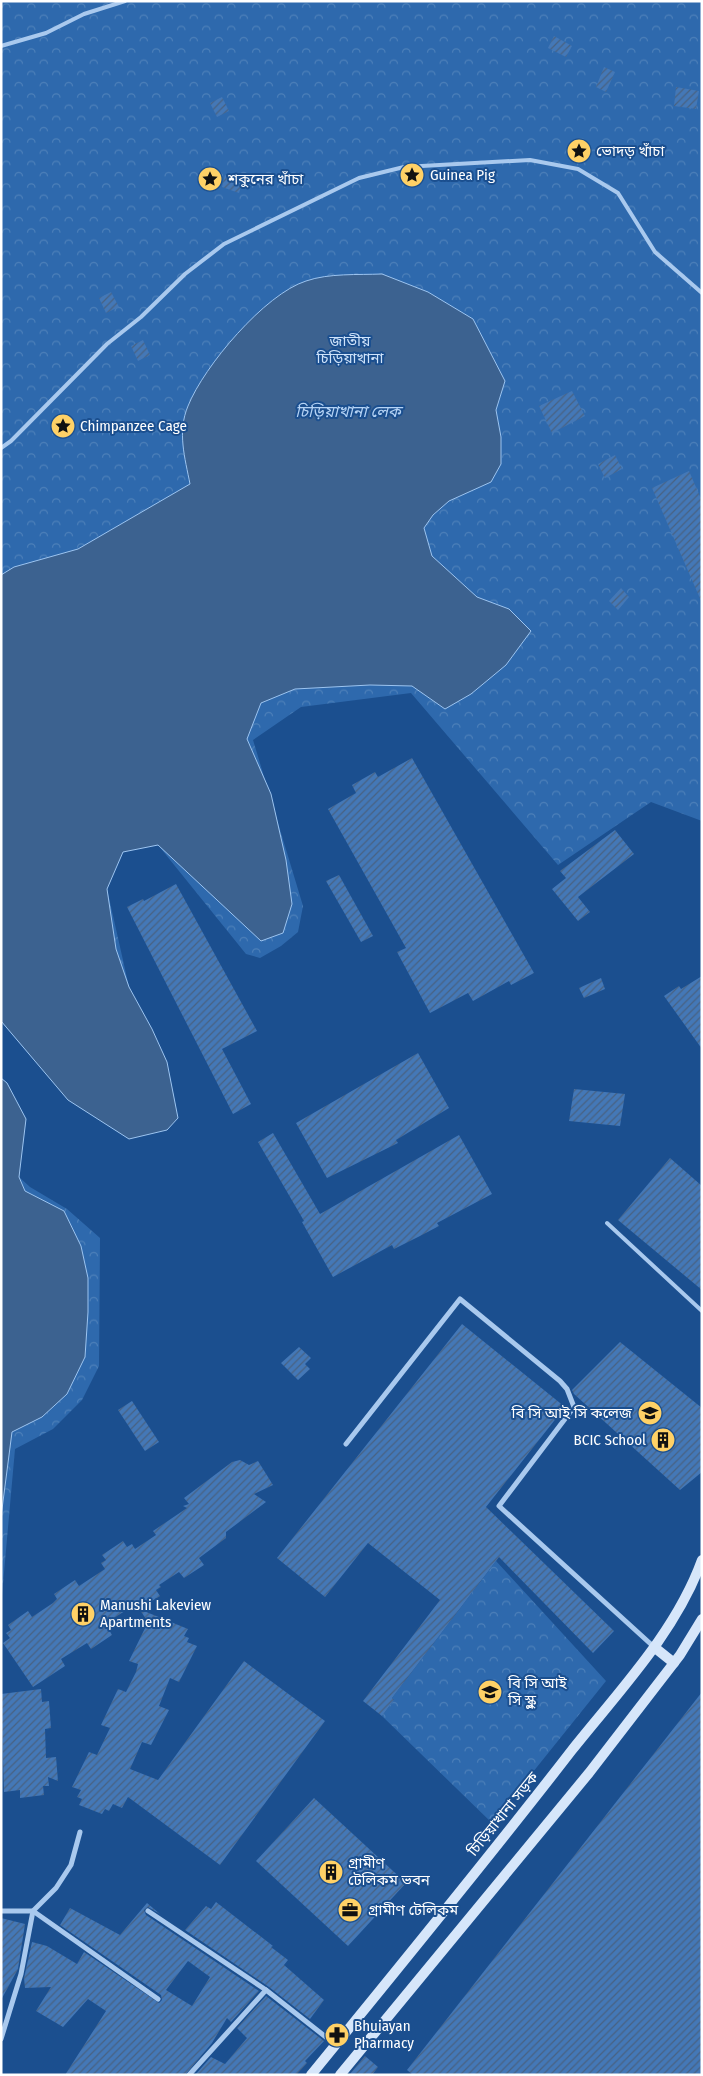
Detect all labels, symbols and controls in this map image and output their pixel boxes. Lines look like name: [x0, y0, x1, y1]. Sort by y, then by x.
place icon: ভোদড় খাঁচা: [566, 138, 592, 164]
place label: ভোদড় খাঁচা: [596, 142, 665, 160]
place icon: Guinea Pig: [399, 162, 425, 188]
place icon: শকুনের খাঁচা: [197, 166, 223, 192]
place label: Guinea Pig: [430, 166, 495, 184]
place label: শকুনের খাঁচা: [227, 170, 304, 188]
park label: জাতীয় চিড়িয়াখানা: [315, 332, 385, 367]
water label: চিড়িয়াখানা লেক: [295, 402, 404, 421]
place icon: Chimpanzee Cage: [50, 413, 76, 439]
place label: Chimpanzee Cage: [80, 417, 187, 435]
school or university icon: বি সি আই সি কলেজ: [637, 1400, 663, 1426]
place label: বি সি আই সি কলেজ: [510, 1404, 633, 1422]
building icon: BCIC School: [650, 1427, 676, 1453]
place label: BCIC School: [574, 1431, 646, 1449]
place label: Manushi Lakeview Apartments: [100, 1596, 211, 1631]
building icon: Manushi Lakeview Apartments: [70, 1601, 96, 1627]
place label: বি সি আই সি স্কুল: [507, 1674, 568, 1709]
school or university icon: বি সি আই সি স্কুল: [477, 1679, 503, 1705]
street label: চিড়িয়াখানা সড়ক: [463, 1768, 543, 1860]
place label: গ্রামীণ টেলিকম ভবন: [348, 1854, 431, 1889]
building icon: গ্রামীণ টেলিকম ভবন: [318, 1859, 344, 1885]
office icon: গ্রামীণ টেলিকম: [337, 1897, 363, 1923]
place label: গ্রামীণ টেলিকম: [368, 1901, 459, 1919]
place label: Bhuiayan Pharmacy: [354, 2017, 414, 2052]
pharmacy icon: Bhuiayan Pharmacy: [324, 2022, 350, 2048]

